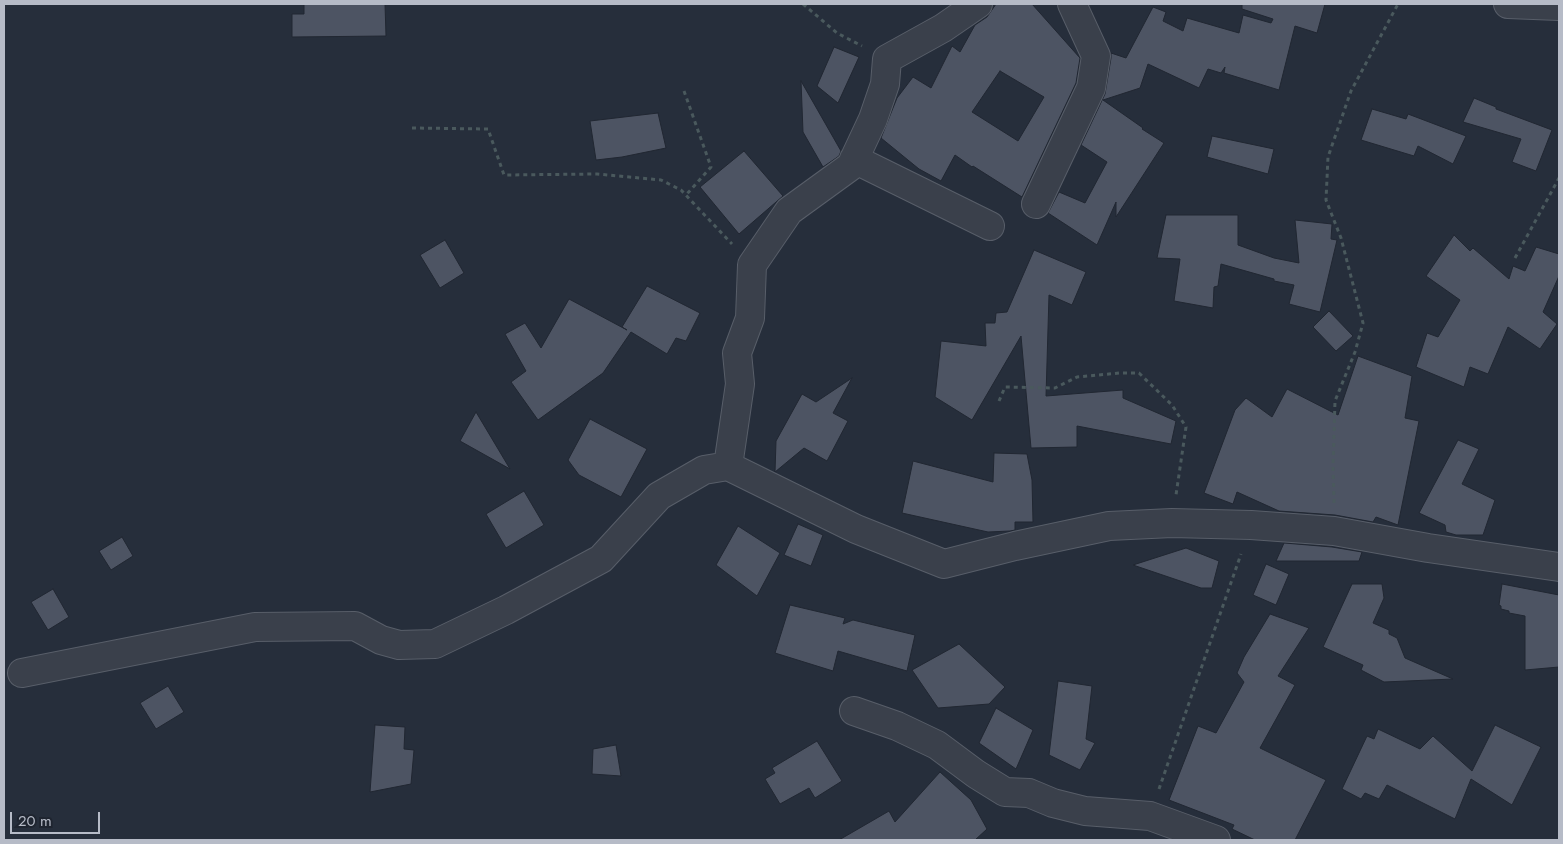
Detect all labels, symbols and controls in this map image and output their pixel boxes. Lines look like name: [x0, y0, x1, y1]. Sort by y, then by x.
scale bar: [12, 802, 102, 834]
text: 20 m: [18, 810, 52, 832]

